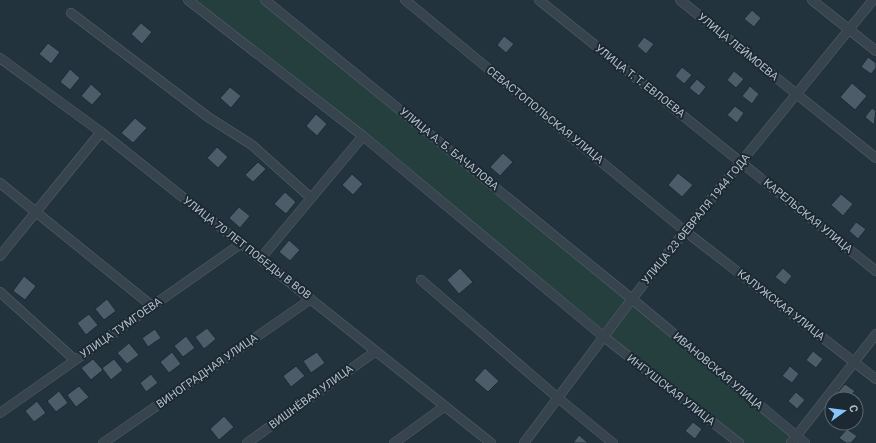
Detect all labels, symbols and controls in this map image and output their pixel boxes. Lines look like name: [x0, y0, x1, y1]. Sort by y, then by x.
street label: УЛИЦА ЛЕЙМОЕВА: [695, 11, 781, 84]
street label: УЛИЦА Т. Т. ЕВЛОЕВА: [592, 42, 688, 121]
street label: СЕВАСТОПОЛЬСКАЯ УЛИЦА: [484, 64, 607, 167]
street label: УЛИЦА А. Б. БАЧАЛОВА: [397, 105, 502, 194]
street label: УЛИЦА 23 ФЕВРАЛЯ 1944 ГОДА: [639, 150, 753, 287]
street label: КАРЕЛЬСКАЯ УЛИЦА: [761, 176, 856, 256]
street label: УЛИЦА 70 ЛЕТ ПОБЕДЫ В ВОВ: [181, 194, 314, 302]
street label: КАЛУЖСКАЯ УЛИЦА: [735, 267, 828, 344]
street label: УЛИЦА ТУМГОЕВА: [78, 294, 165, 361]
street label: ИВАНОВСКАЯ УЛИЦА: [671, 330, 766, 413]
street label: ВИНОГРАДНАЯ УЛИЦА: [154, 331, 261, 411]
street label: ИНГУШСКАЯ УЛИЦА: [625, 352, 718, 429]
street label: ВИШНЁВАЯ УЛИЦА: [267, 362, 356, 432]
north arrow: [824, 391, 864, 431]
text: С: [846, 404, 860, 414]

